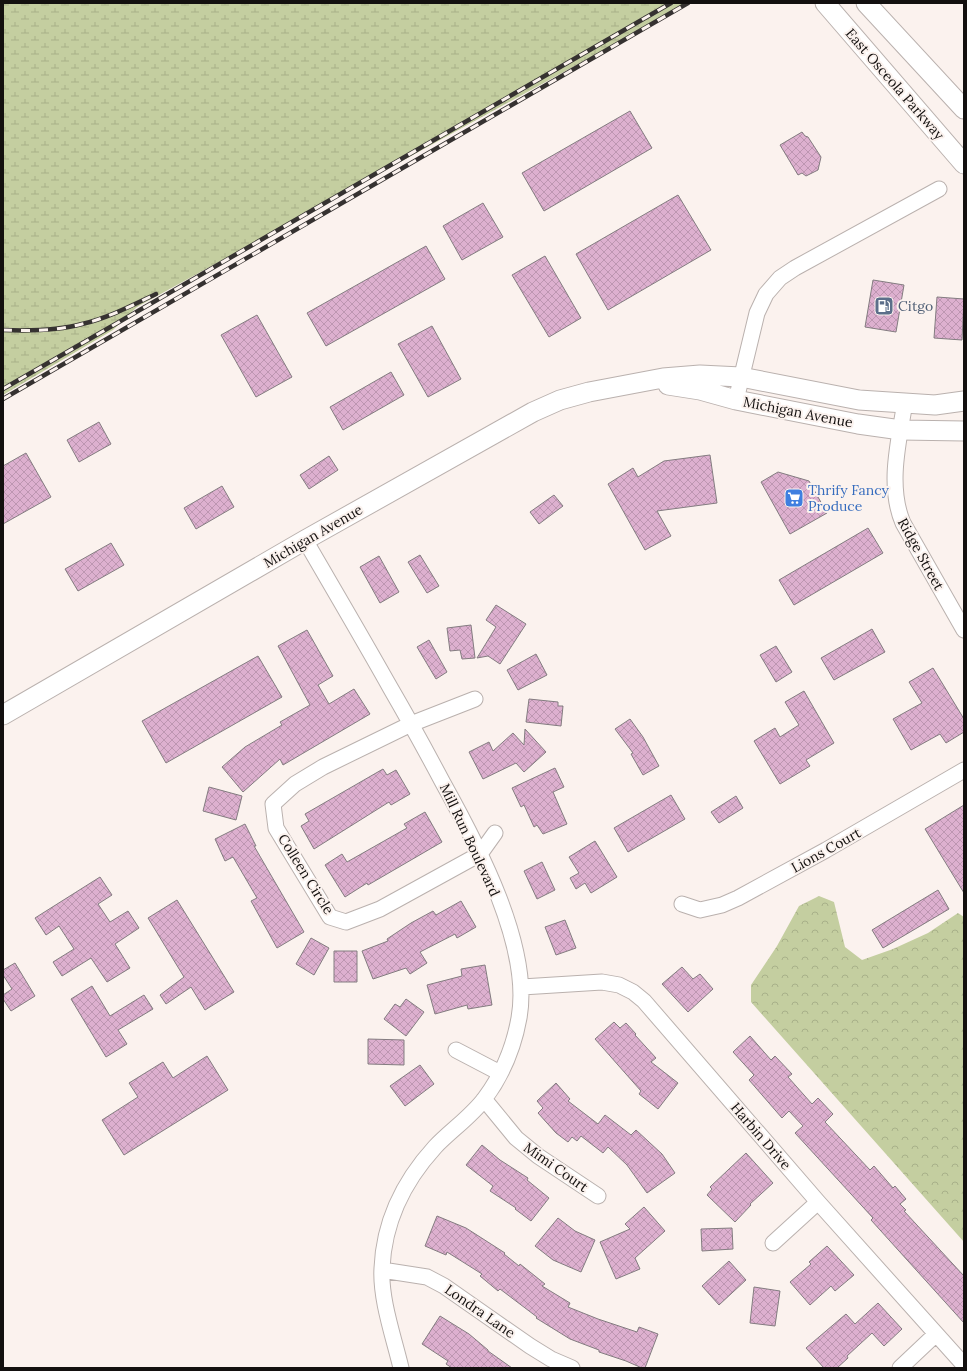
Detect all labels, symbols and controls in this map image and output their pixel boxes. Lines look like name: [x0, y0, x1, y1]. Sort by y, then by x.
street label: East Osceola Parkway: [842, 25, 949, 144]
fuel station icon: Citgo: [873, 295, 895, 317]
place label: Citgo: [898, 297, 933, 315]
street label: Michigan Avenue: [742, 393, 855, 432]
place label: Thrify Fancy Produce: [808, 481, 890, 515]
supermarket icon: Thrify Fancy Produce: [783, 487, 805, 509]
street label: Michigan Avenue: [260, 500, 366, 572]
street label: Ridge Street: [894, 515, 948, 594]
street label: Mill Run Boulevard: [436, 781, 504, 899]
street label: Lions Court: [788, 823, 864, 876]
street label: Colleen Circle: [274, 830, 338, 918]
street label: Harbin Drive: [727, 1099, 795, 1174]
street label: Mimi Court: [520, 1138, 592, 1196]
street label: Londra Lane: [441, 1280, 519, 1342]

